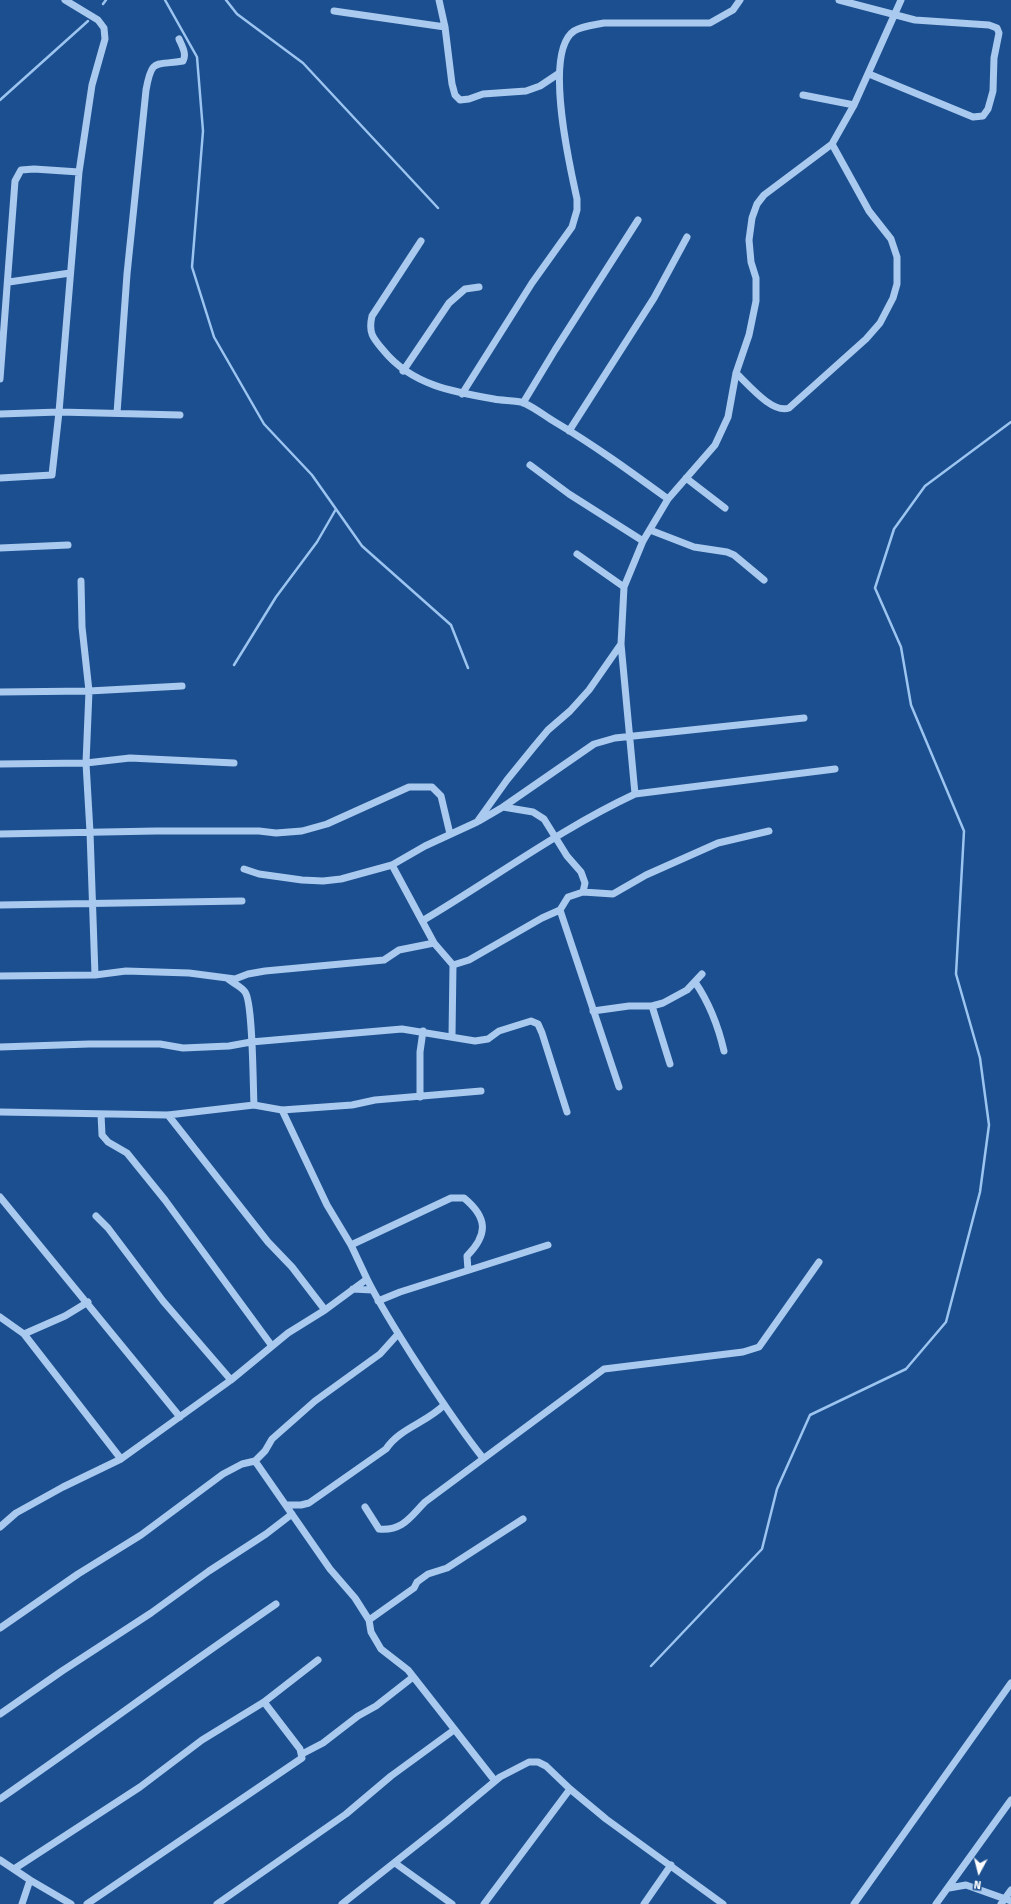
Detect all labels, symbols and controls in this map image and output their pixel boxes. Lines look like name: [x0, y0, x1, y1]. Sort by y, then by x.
north arrow: [959, 1852, 999, 1892]
text: N: [973, 1878, 982, 1891]

